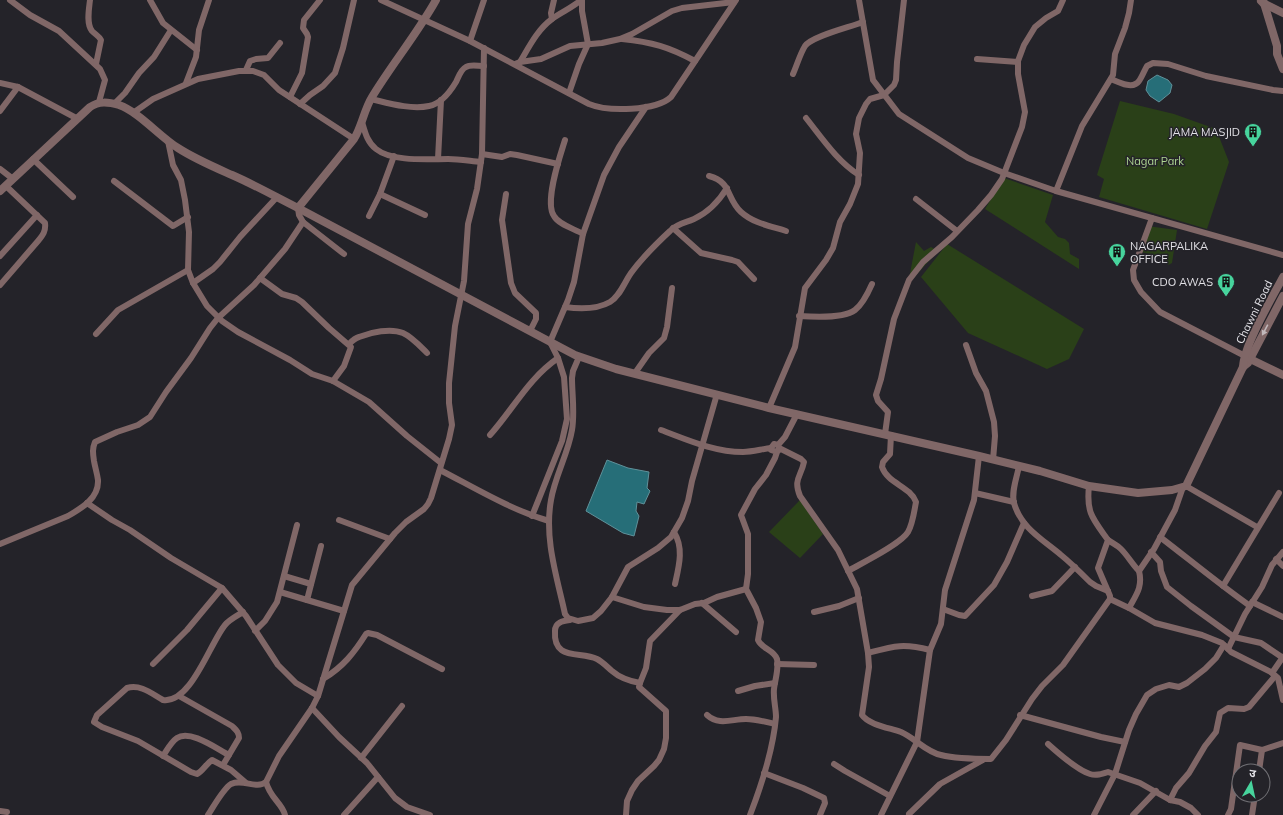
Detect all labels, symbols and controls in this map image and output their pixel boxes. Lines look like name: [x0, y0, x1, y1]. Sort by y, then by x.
building icon: JAMA MASJID: [1243, 122, 1263, 147]
place label: JAMA MASJID: [1169, 125, 1240, 139]
park label: Nagar Park: [1126, 154, 1184, 168]
place label: NAGARPALIKA OFFICE: [1130, 239, 1208, 266]
building icon: NAGARPALIKA OFFICE: [1107, 242, 1127, 267]
building icon: CDO AWAS: [1216, 272, 1236, 297]
place label: CDO AWAS: [1152, 275, 1213, 289]
street label: Chawni Road: [1233, 278, 1275, 346]
one-way arrow: [1262, 325, 1268, 336]
north arrow: [1231, 763, 1271, 803]
text: उ: [1248, 766, 1257, 781]

